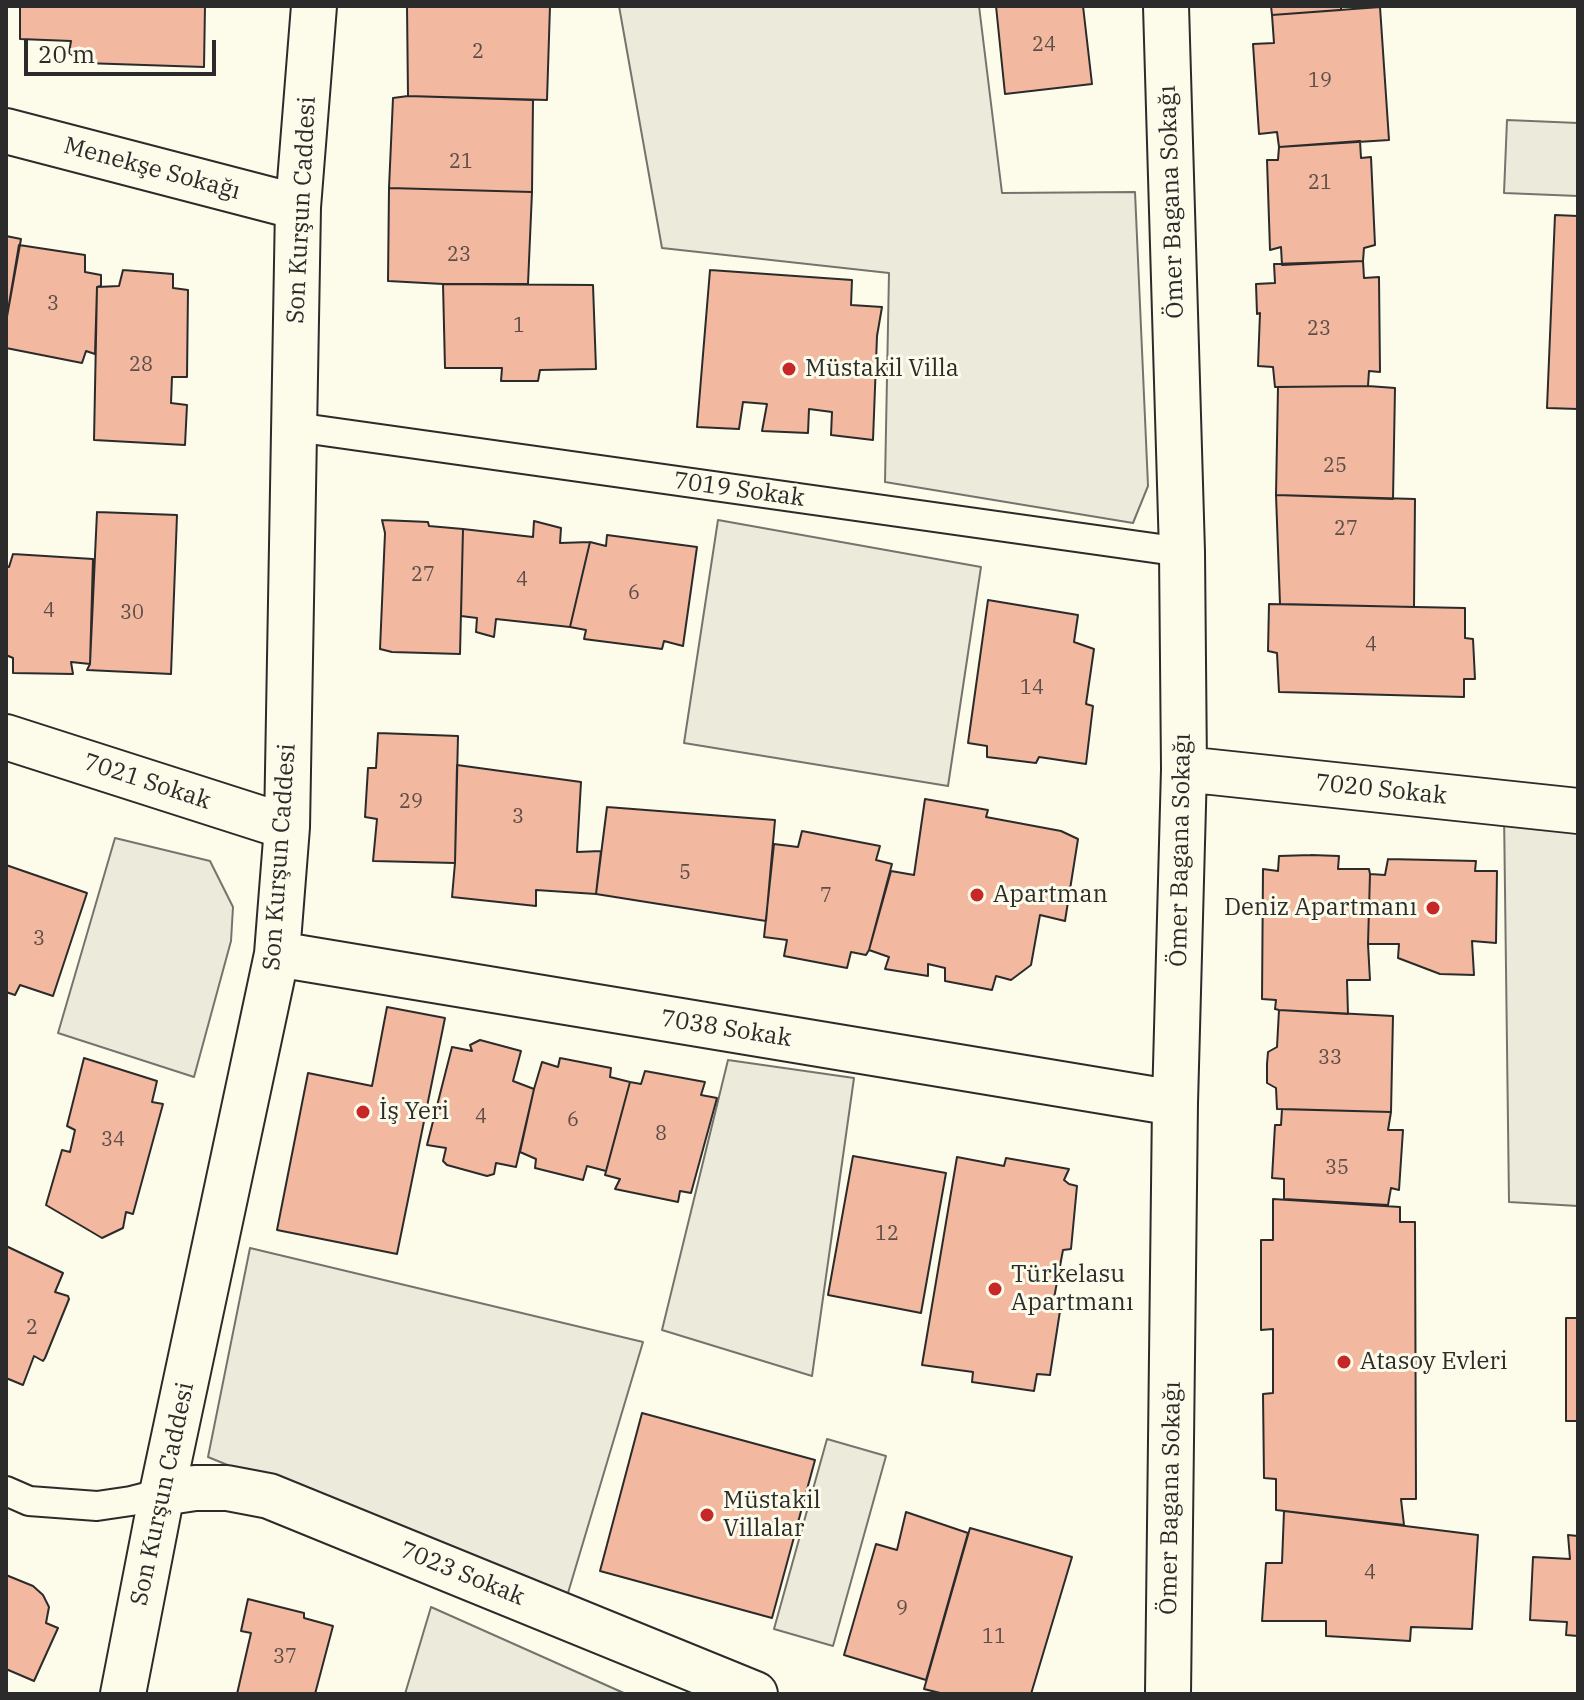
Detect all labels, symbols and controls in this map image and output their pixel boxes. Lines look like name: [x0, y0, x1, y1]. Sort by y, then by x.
scale bar: [28, 24, 220, 74]
house number: 24: [1032, 33, 1056, 57]
text: 20 m: [38, 38, 95, 70]
house number: 2: [472, 40, 484, 64]
house number: 19: [1308, 69, 1332, 93]
street label: Ömer Bagana Sokağı: [1154, 85, 1190, 319]
street label: Son Kurşun Caddesi: [282, 96, 322, 324]
street label: Menekşe Sokağı: [61, 132, 243, 206]
house number: 21: [449, 150, 473, 174]
house number: 21: [1308, 171, 1332, 195]
house number: 23: [447, 243, 471, 267]
house number: 3: [47, 292, 59, 316]
house number: 1: [513, 314, 525, 338]
house number: 23: [1307, 317, 1331, 341]
house number: 28: [129, 353, 153, 377]
place label: Müstakil Villa: [805, 355, 959, 383]
marker: Müstakil Villa: [780, 360, 798, 378]
house number: 25: [1323, 454, 1347, 478]
street label: 7019 Sokak: [672, 467, 806, 513]
house number: 27: [1334, 517, 1358, 541]
house number: 27: [411, 563, 435, 587]
house number: 4: [516, 568, 528, 592]
house number: 6: [628, 581, 640, 605]
house number: 4: [43, 599, 55, 623]
house number: 30: [120, 601, 144, 625]
house number: 4: [1365, 633, 1377, 657]
house number: 14: [1020, 676, 1044, 700]
street label: Ömer Bagana Sokağı: [1165, 733, 1197, 967]
street label: Son Kurşun Caddesi: [258, 742, 302, 972]
street label: 7021 Sokak: [80, 748, 214, 816]
street label: 7020 Sokak: [1314, 769, 1448, 811]
house number: 29: [399, 790, 423, 814]
house number: 3: [512, 805, 524, 829]
house number: 5: [679, 861, 691, 885]
place label: Apartman: [993, 881, 1108, 909]
house number: 7: [820, 884, 832, 908]
marker: Apartman: [968, 886, 986, 904]
place label: Deniz Apartmanı: [1224, 894, 1417, 922]
marker: Deniz Apartmanı: [1424, 899, 1442, 917]
house number: 3: [33, 927, 45, 951]
street label: 7038 Sokak: [659, 1004, 793, 1054]
house number: 33: [1318, 1046, 1342, 1070]
place label: İş Yeri: [379, 1098, 449, 1126]
marker: İş Yeri: [354, 1103, 372, 1121]
house number: 4: [475, 1105, 487, 1129]
house number: 6: [567, 1108, 579, 1132]
house number: 8: [655, 1122, 667, 1146]
house number: 34: [101, 1128, 125, 1152]
house number: 35: [1325, 1156, 1349, 1180]
house number: 12: [875, 1222, 899, 1246]
place label: Türkelasu Apartmanı: [1011, 1261, 1133, 1317]
marker: Türkelasu Apartmanı: [986, 1280, 1004, 1298]
house number: 2: [26, 1316, 38, 1340]
place label: Atasoy Evleri: [1360, 1348, 1508, 1376]
marker: Atasoy Evleri: [1335, 1353, 1353, 1371]
street label: Son Kurşun Caddesi: [125, 1380, 201, 1608]
street label: Ömer Bagana Sokağı: [1155, 1381, 1187, 1615]
place label: Müstakil Villalar: [723, 1487, 821, 1543]
marker: Müstakil Villalar: [698, 1506, 716, 1524]
street label: 7023 Sokak: [395, 1536, 529, 1612]
house number: 4: [1364, 1561, 1376, 1585]
house number: 9: [896, 1597, 908, 1621]
house number: 11: [982, 1625, 1006, 1649]
house number: 37: [273, 1645, 297, 1669]

